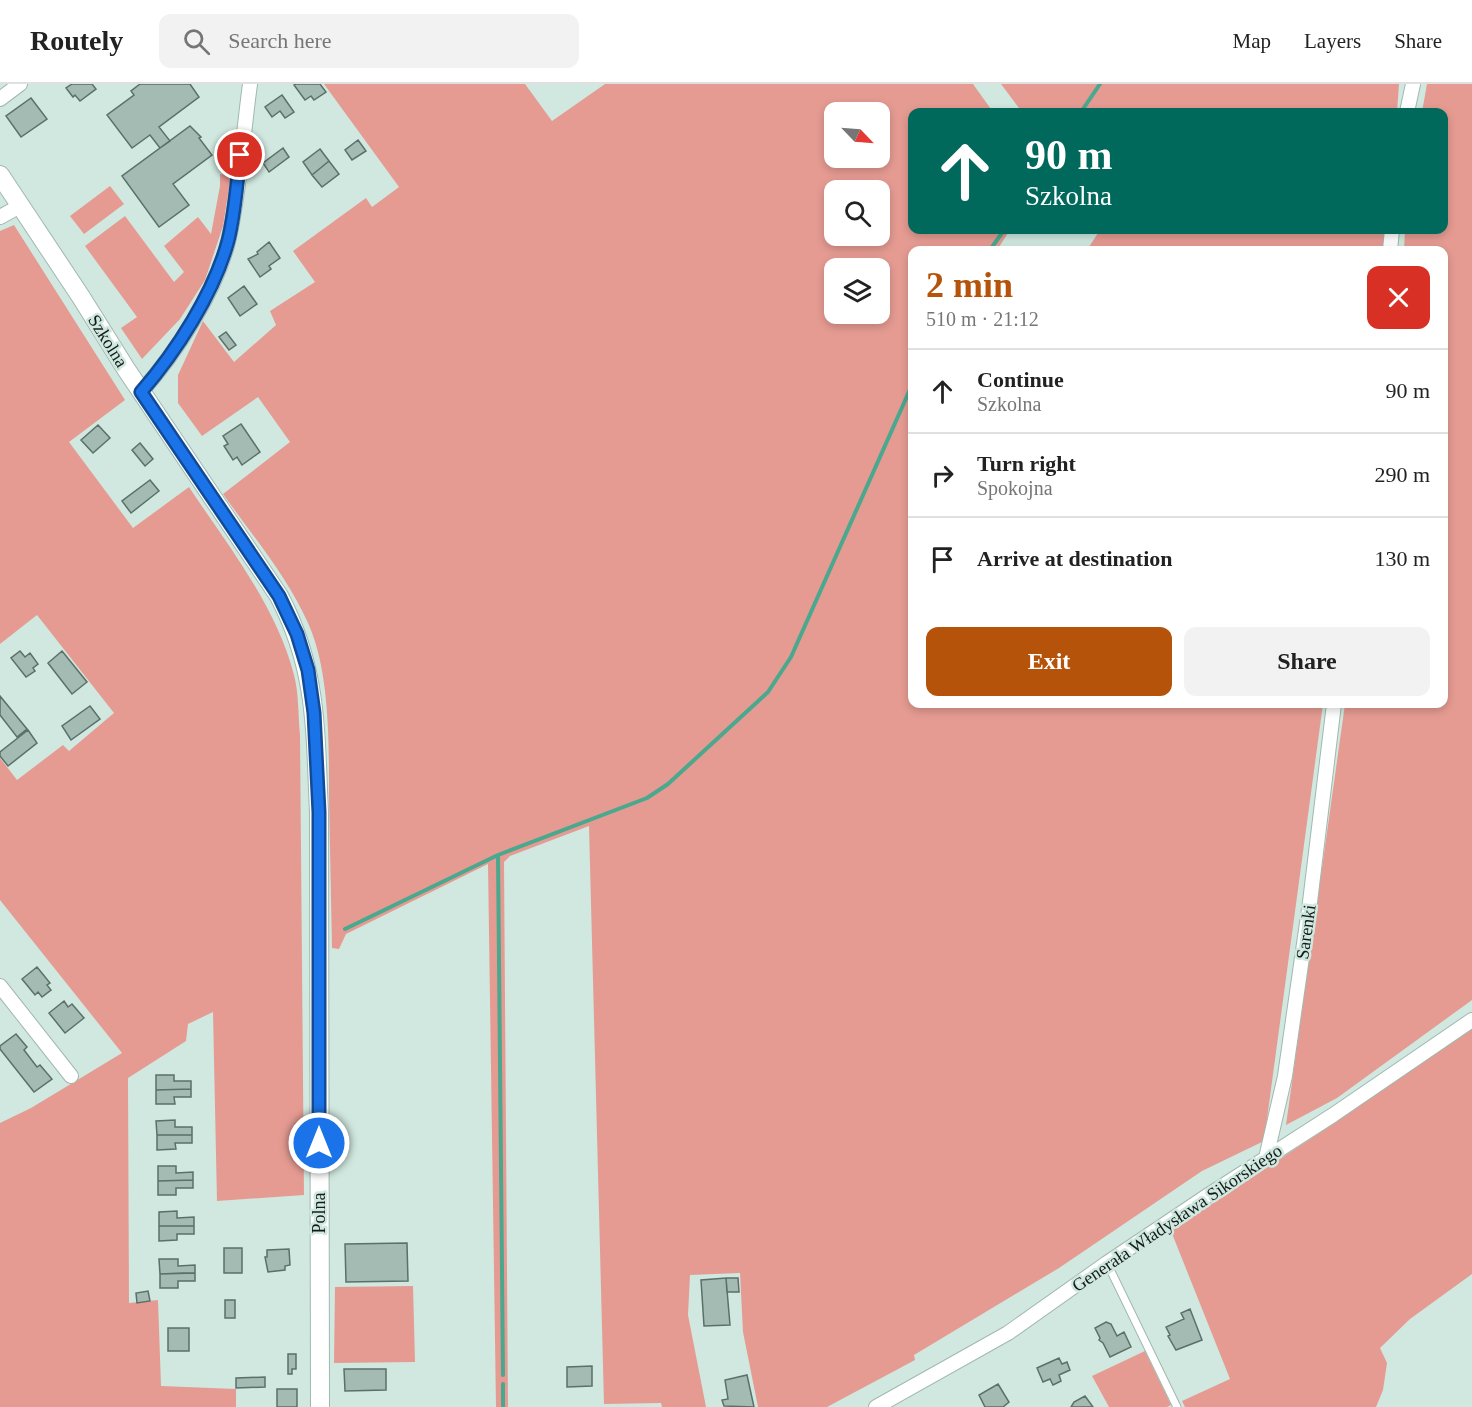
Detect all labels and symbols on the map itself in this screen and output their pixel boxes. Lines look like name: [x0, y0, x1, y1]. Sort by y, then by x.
north arrow: [824, 102, 890, 168]
pin: [214, 129, 265, 180]
street label: Szkolna: [84, 311, 132, 371]
street label: Sarenki: [1292, 903, 1320, 961]
position arrow: [287, 1111, 351, 1175]
street label: Generała Władysława Sikorskiego: [1068, 1140, 1286, 1296]
street label: Polna: [309, 1192, 329, 1234]

